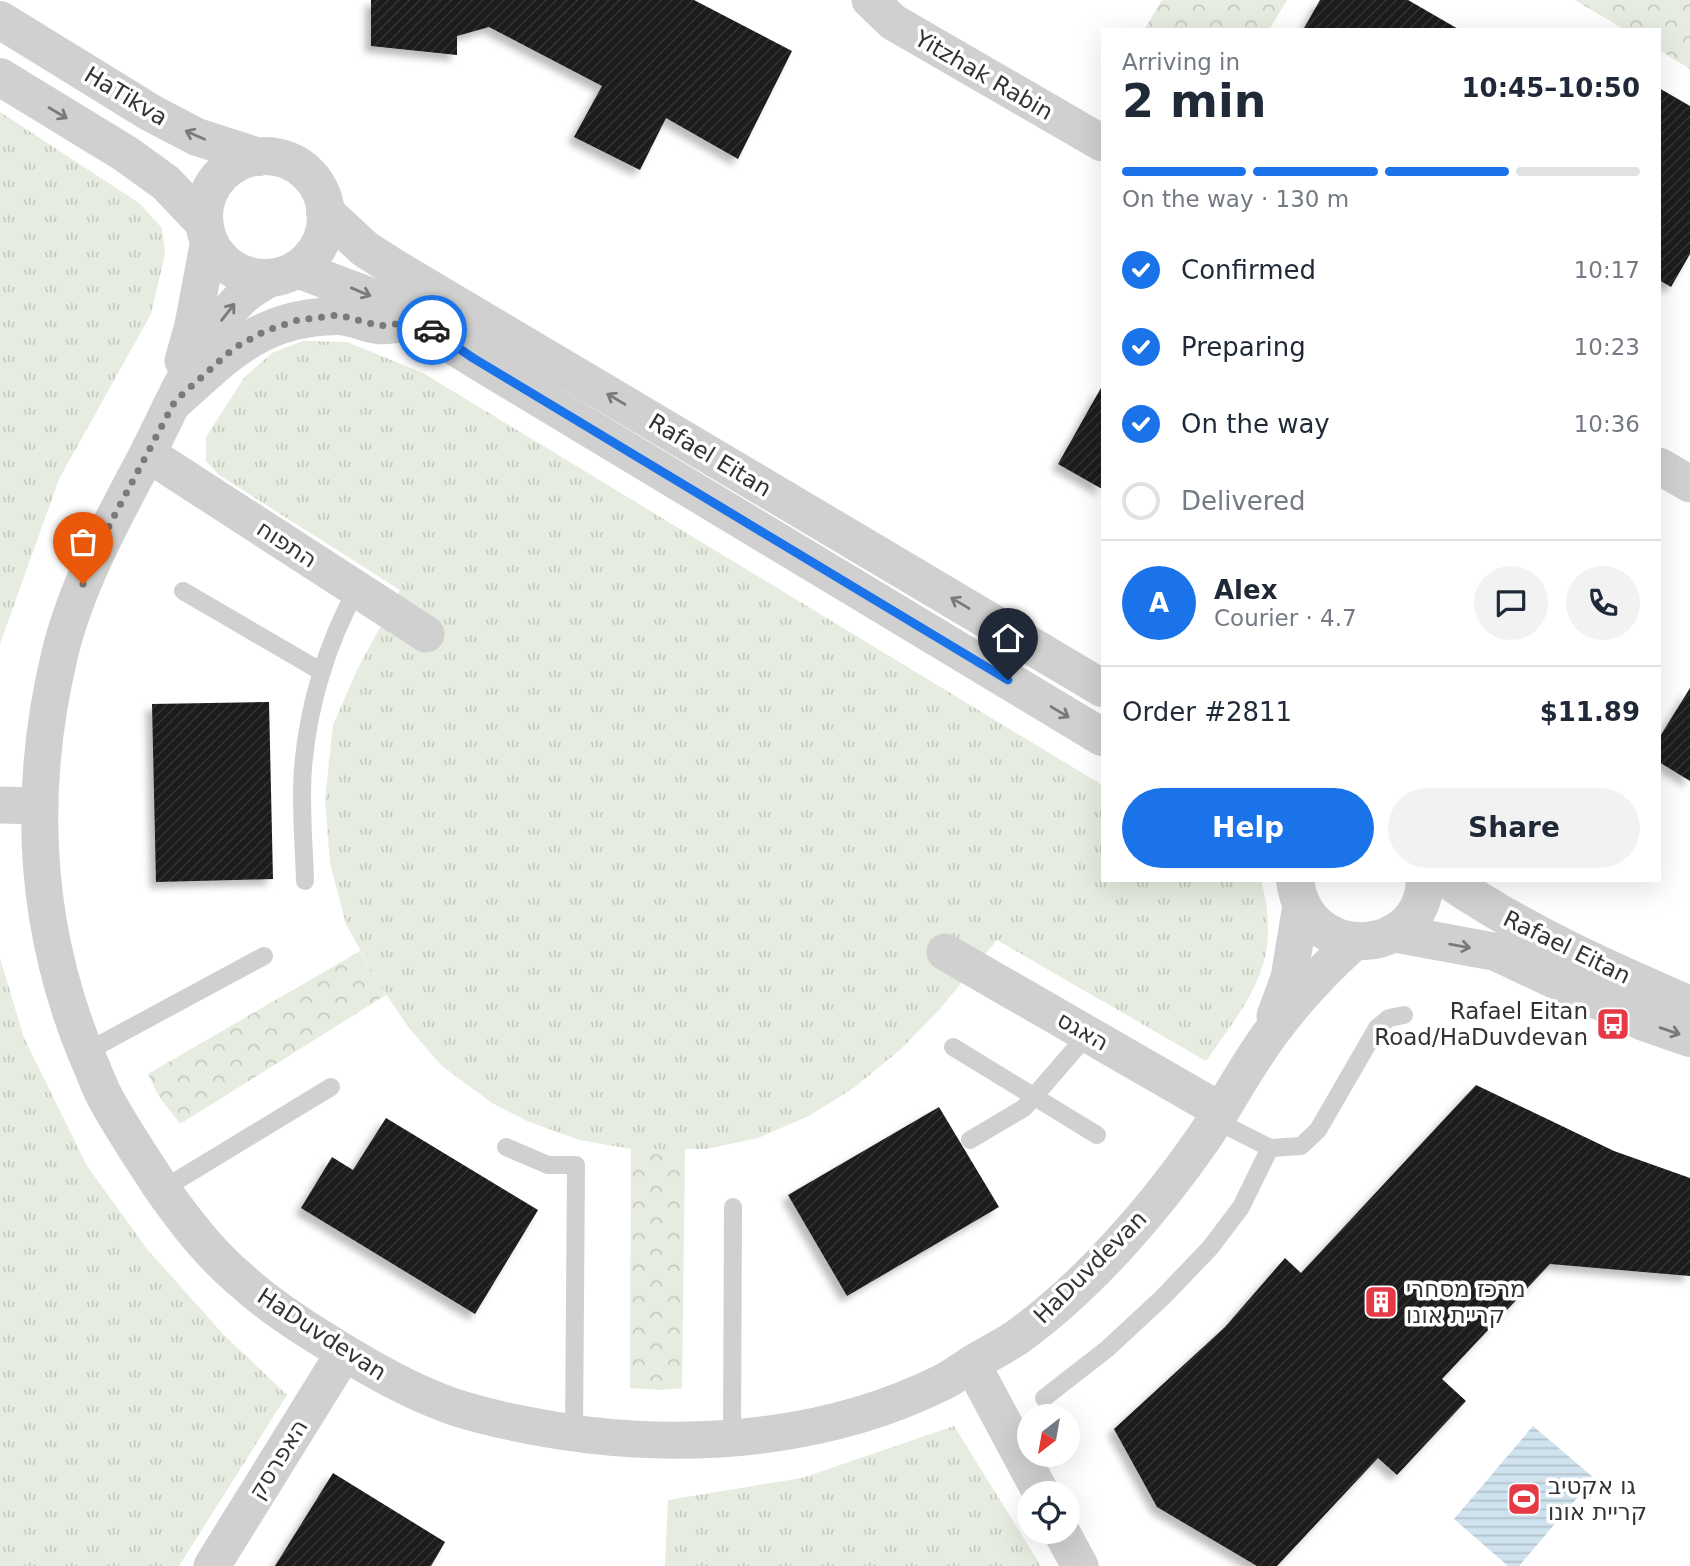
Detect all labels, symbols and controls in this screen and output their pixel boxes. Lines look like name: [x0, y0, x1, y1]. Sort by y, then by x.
street label: Yitzhak Rabin: [909, 24, 1058, 125]
text: Arriving in: [1122, 49, 1240, 75]
street label: HaTikva: [80, 61, 172, 131]
text: 10:45–10:50: [1461, 73, 1640, 103]
text: 2 min: [1122, 74, 1266, 128]
one-way arrow: [48, 106, 68, 120]
one-way arrow: [185, 128, 206, 141]
text: On the way · 130 m: [1122, 186, 1349, 212]
icon: check: [1122, 251, 1160, 289]
text: Confirmed: [1181, 255, 1316, 285]
text: 10:17: [1574, 257, 1640, 283]
one-way arrow: [350, 286, 371, 299]
courier: [397, 295, 467, 365]
one-way arrow: [221, 304, 236, 322]
icon: car: [413, 311, 451, 349]
icon: check: [1122, 328, 1160, 366]
text: Preparing: [1181, 332, 1306, 362]
text: 10:23: [1574, 334, 1640, 360]
one-way arrow: [607, 392, 627, 406]
icon: check: [1122, 405, 1160, 443]
street label: Rafael Eitan: [644, 408, 776, 502]
text: On the way: [1181, 409, 1330, 439]
text: 10:36: [1574, 411, 1640, 437]
text: Delivered: [1181, 486, 1305, 516]
pin: [53, 512, 113, 584]
street label: התפוח: [252, 515, 322, 573]
icon: bag: [64, 523, 102, 561]
button: chat: [1474, 566, 1548, 640]
button: phone: [1566, 566, 1640, 640]
text: Alex: [1214, 575, 1277, 605]
text: A: [1149, 588, 1169, 618]
one-way arrow: [950, 596, 970, 610]
text: Courier · 4.7: [1214, 605, 1357, 631]
pin: [978, 608, 1038, 680]
icon: home: [989, 619, 1027, 657]
text: Order #2811: [1122, 697, 1292, 727]
text: $11.89: [1540, 697, 1640, 727]
one-way arrow: [1049, 705, 1069, 719]
button: Help: [1122, 788, 1374, 868]
button: Share: [1388, 788, 1640, 868]
street label: Rafael Eitan: [1499, 905, 1635, 989]
one-way arrow: [1448, 940, 1471, 953]
place label: Rafael Eitan Road/HaDuvdevan: [1374, 998, 1588, 1050]
bus stop icon: Rafael Eitan Road/HaDuvdevan: [1594, 1005, 1632, 1043]
street label: האגס: [1053, 1006, 1113, 1056]
one-way arrow: [1658, 1026, 1680, 1038]
street label: HaDuvdevan: [1028, 1205, 1152, 1329]
place label: מרכז מסחרי קריית אונו: [1406, 1276, 1526, 1328]
street label: HaDuvdevan: [253, 1283, 391, 1385]
building icon: מרכז מסחרי קריית אונו: [1362, 1283, 1400, 1321]
north arrow: [1017, 1404, 1080, 1466]
map controls: [1017, 1404, 1080, 1544]
street label: האפרסק: [243, 1414, 313, 1504]
place label: גו אקטיב קריית אונו: [1548, 1473, 1647, 1525]
sports icon: גו אקטיב קריית אונו: [1505, 1480, 1543, 1518]
button: locate: [1017, 1481, 1080, 1544]

